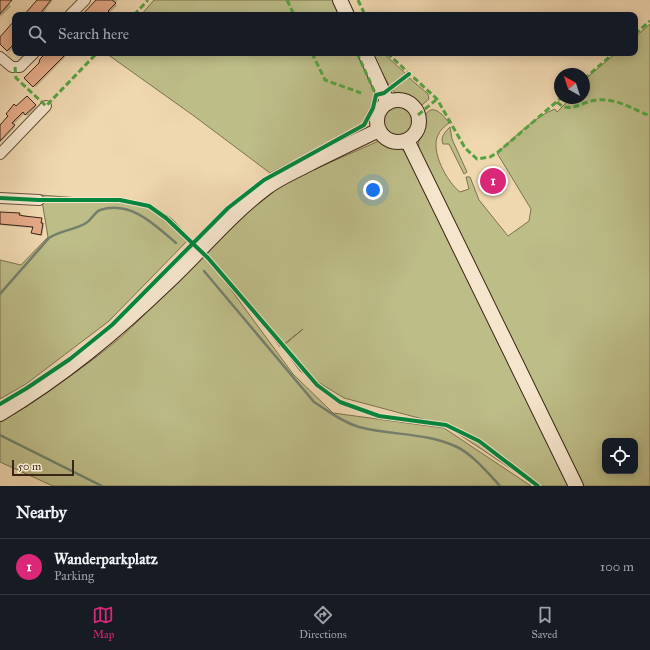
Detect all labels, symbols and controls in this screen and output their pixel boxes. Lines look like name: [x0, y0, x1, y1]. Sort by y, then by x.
search box: [12, 12, 638, 56]
icon: search: [26, 23, 48, 45]
text: Search here: [58, 25, 129, 43]
north arrow: [554, 68, 590, 104]
pin: 1: [480, 166, 506, 196]
your location: [363, 180, 383, 200]
map controls: [602, 438, 638, 474]
button: locate: [602, 438, 638, 474]
scale bar: [12, 458, 74, 477]
text: 50 m: [18, 460, 41, 473]
text: Nearby: [16, 502, 67, 523]
text: Wanderparkplatz: [54, 550, 158, 568]
text: 1: [26, 559, 32, 575]
text: 100 m: [600, 559, 634, 575]
text: Parking: [54, 568, 94, 584]
tab: Map: [92, 604, 114, 641]
tab: Directions: [299, 604, 347, 641]
tab: Saved: [531, 604, 558, 641]

